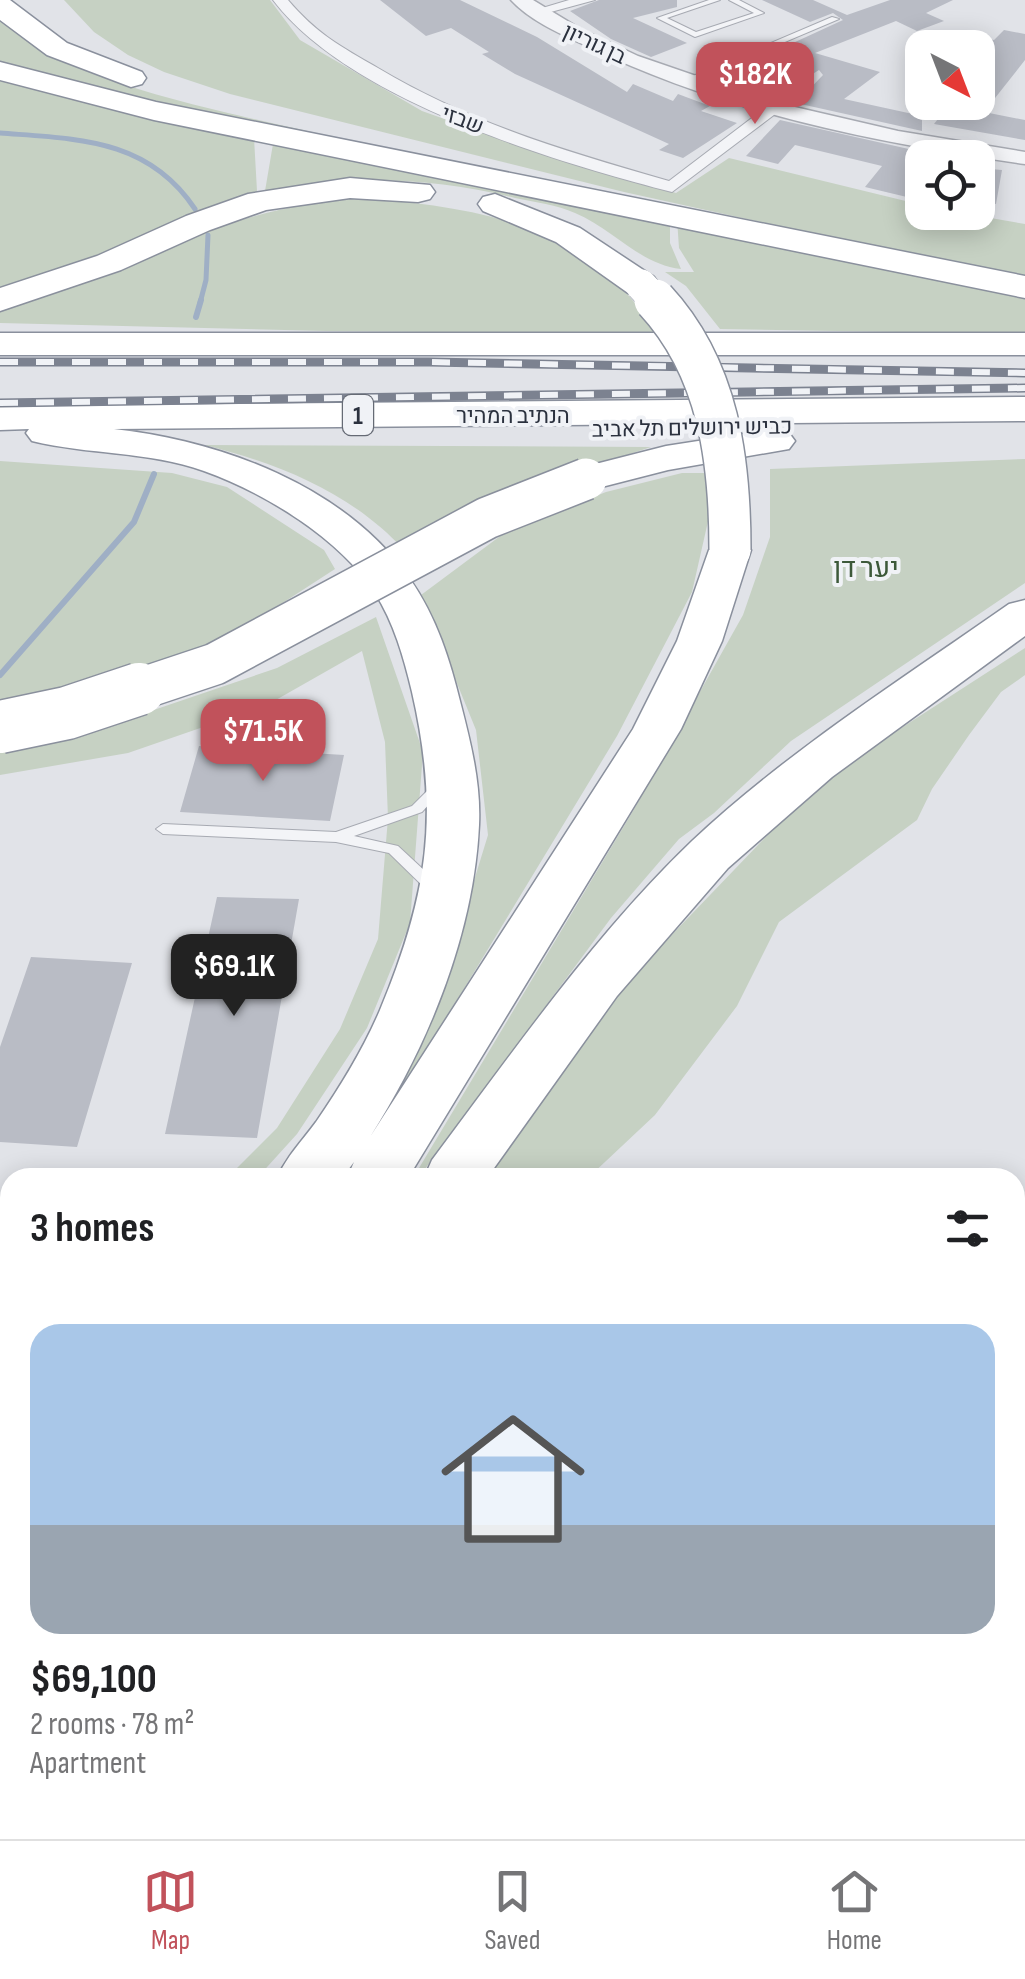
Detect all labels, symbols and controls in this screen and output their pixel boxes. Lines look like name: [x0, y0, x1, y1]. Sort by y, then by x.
street label: בן גוריון: [558, 18, 631, 71]
north arrow: [905, 30, 995, 120]
map controls: [905, 30, 995, 230]
pin: $182K: [685, 42, 825, 127]
text: $182K: [718, 55, 792, 94]
street label: שבזי: [437, 100, 488, 141]
button: locate: [905, 140, 995, 230]
road number: 1: [343, 395, 373, 435]
street label: הנתיב המהיר: [456, 403, 570, 430]
street label: כביש ירושלים תל אביב: [592, 413, 792, 444]
park label: יער דן: [833, 552, 899, 585]
pin: $71.5K: [182, 699, 344, 784]
text: $71.5K: [223, 712, 303, 751]
pin: $69.1K: [153, 934, 315, 1019]
text: $69.1K: [193, 947, 275, 986]
icon: filters: [940, 1201, 995, 1256]
text: 3 homes: [30, 1203, 154, 1254]
icon: home: [423, 1389, 603, 1569]
text: $69,100: [30, 1654, 157, 1705]
text: 2 rooms · 78 m²: [30, 1705, 194, 1744]
text: Apartment: [30, 1744, 146, 1783]
tab: Map: [143, 1864, 198, 1957]
tab: Saved: [484, 1864, 541, 1957]
tab: Home: [827, 1864, 882, 1957]

